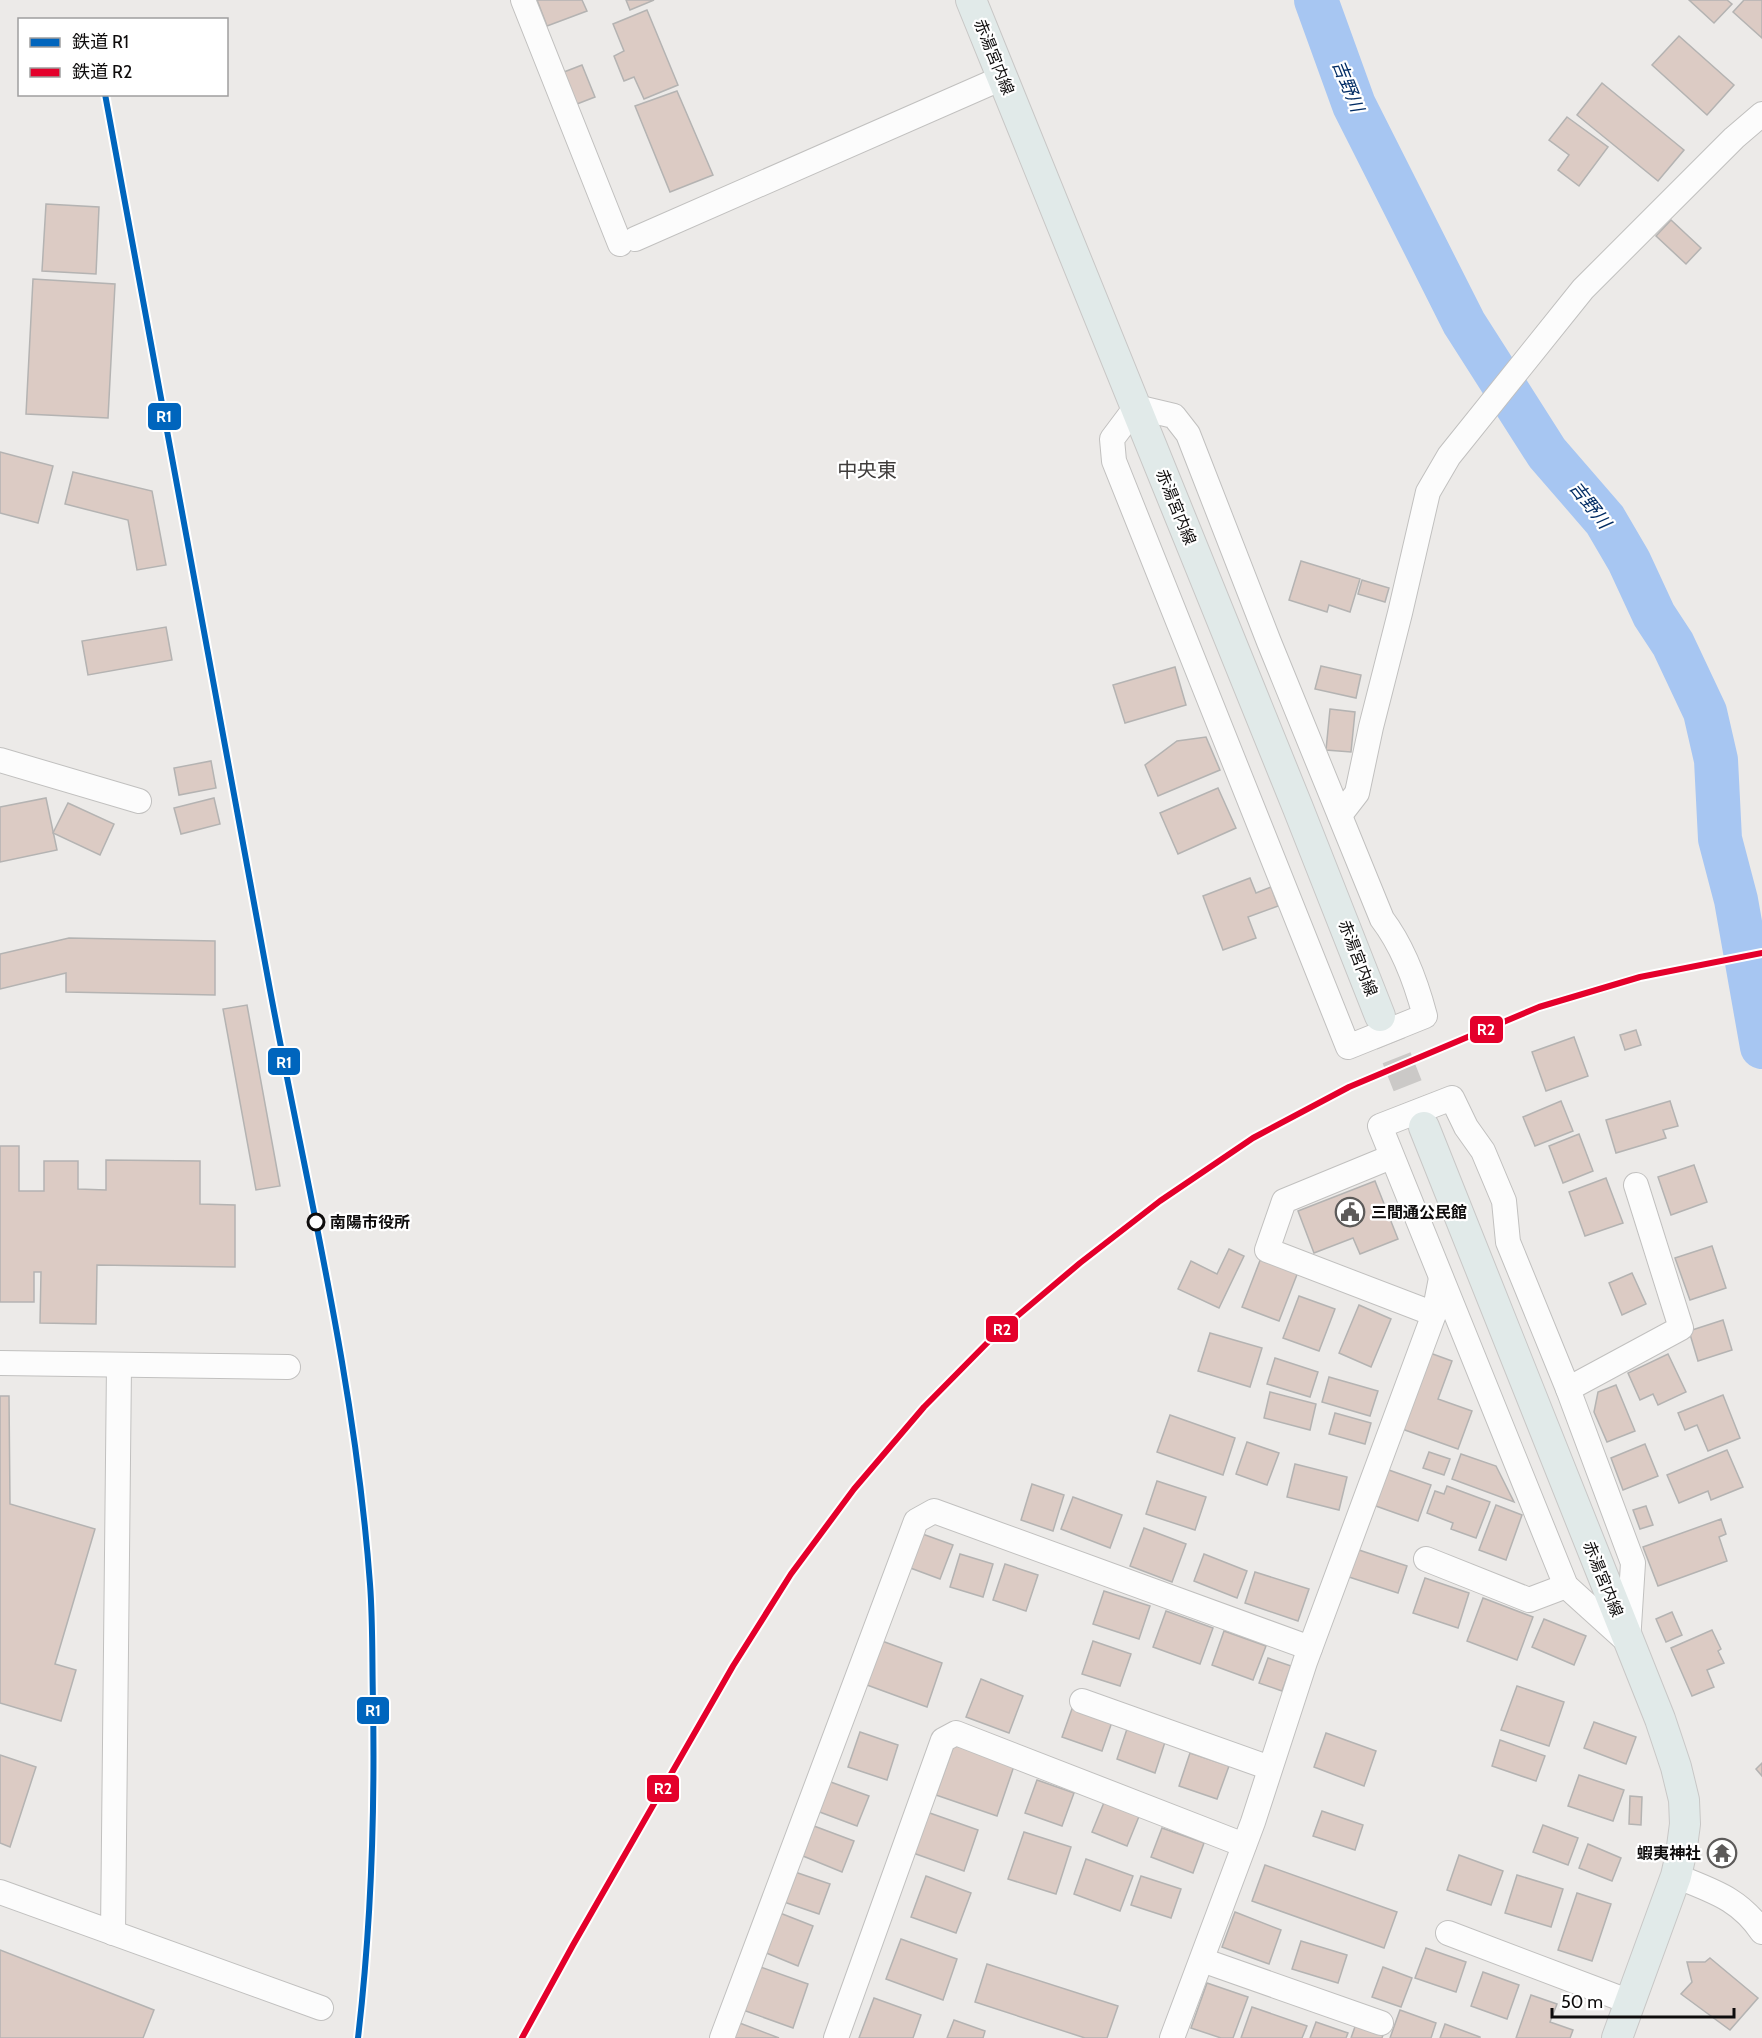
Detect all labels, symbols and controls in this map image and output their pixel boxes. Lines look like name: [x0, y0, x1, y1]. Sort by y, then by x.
street label: 赤湯宮内線: [970, 16, 1018, 98]
legend: [18, 18, 228, 96]
text: 鉄道 R1: [72, 31, 129, 53]
water label: 吉野川: [1328, 57, 1369, 117]
text: 鉄道 R2: [72, 61, 132, 83]
line badge: R1: [147, 402, 182, 431]
text: R1: [156, 407, 172, 426]
district label: 中央東: [837, 458, 897, 482]
street label: 赤湯宮内線: [1152, 466, 1200, 548]
water label: 吉野川: [1565, 477, 1617, 535]
street label: 赤湯宮内線: [1335, 917, 1381, 999]
line badge: R2: [1469, 1015, 1504, 1044]
text: R2: [1477, 1020, 1495, 1039]
line badge: R1: [267, 1047, 301, 1076]
text: R1: [276, 1053, 292, 1072]
public building icon: 三間通公民館: [1334, 1196, 1366, 1228]
place label: 三間通公民館: [1371, 1203, 1467, 1222]
marker: 南陽市役所: [307, 1213, 325, 1231]
place label: 南陽市役所: [330, 1213, 410, 1232]
line badge: R2: [985, 1315, 1019, 1343]
text: R2: [993, 1320, 1011, 1339]
street label: 赤湯宮内線: [1579, 1538, 1627, 1620]
line badge: R1: [356, 1696, 390, 1725]
text: R1: [365, 1701, 381, 1720]
line badge: R2: [646, 1774, 680, 1803]
text: R2: [654, 1779, 672, 1798]
temple icon: 蝦夷神社: [1706, 1837, 1738, 1869]
place label: 蝦夷神社: [1637, 1844, 1701, 1863]
scale bar: [1552, 1981, 1734, 2019]
text: 50 m: [1561, 1991, 1603, 2013]

